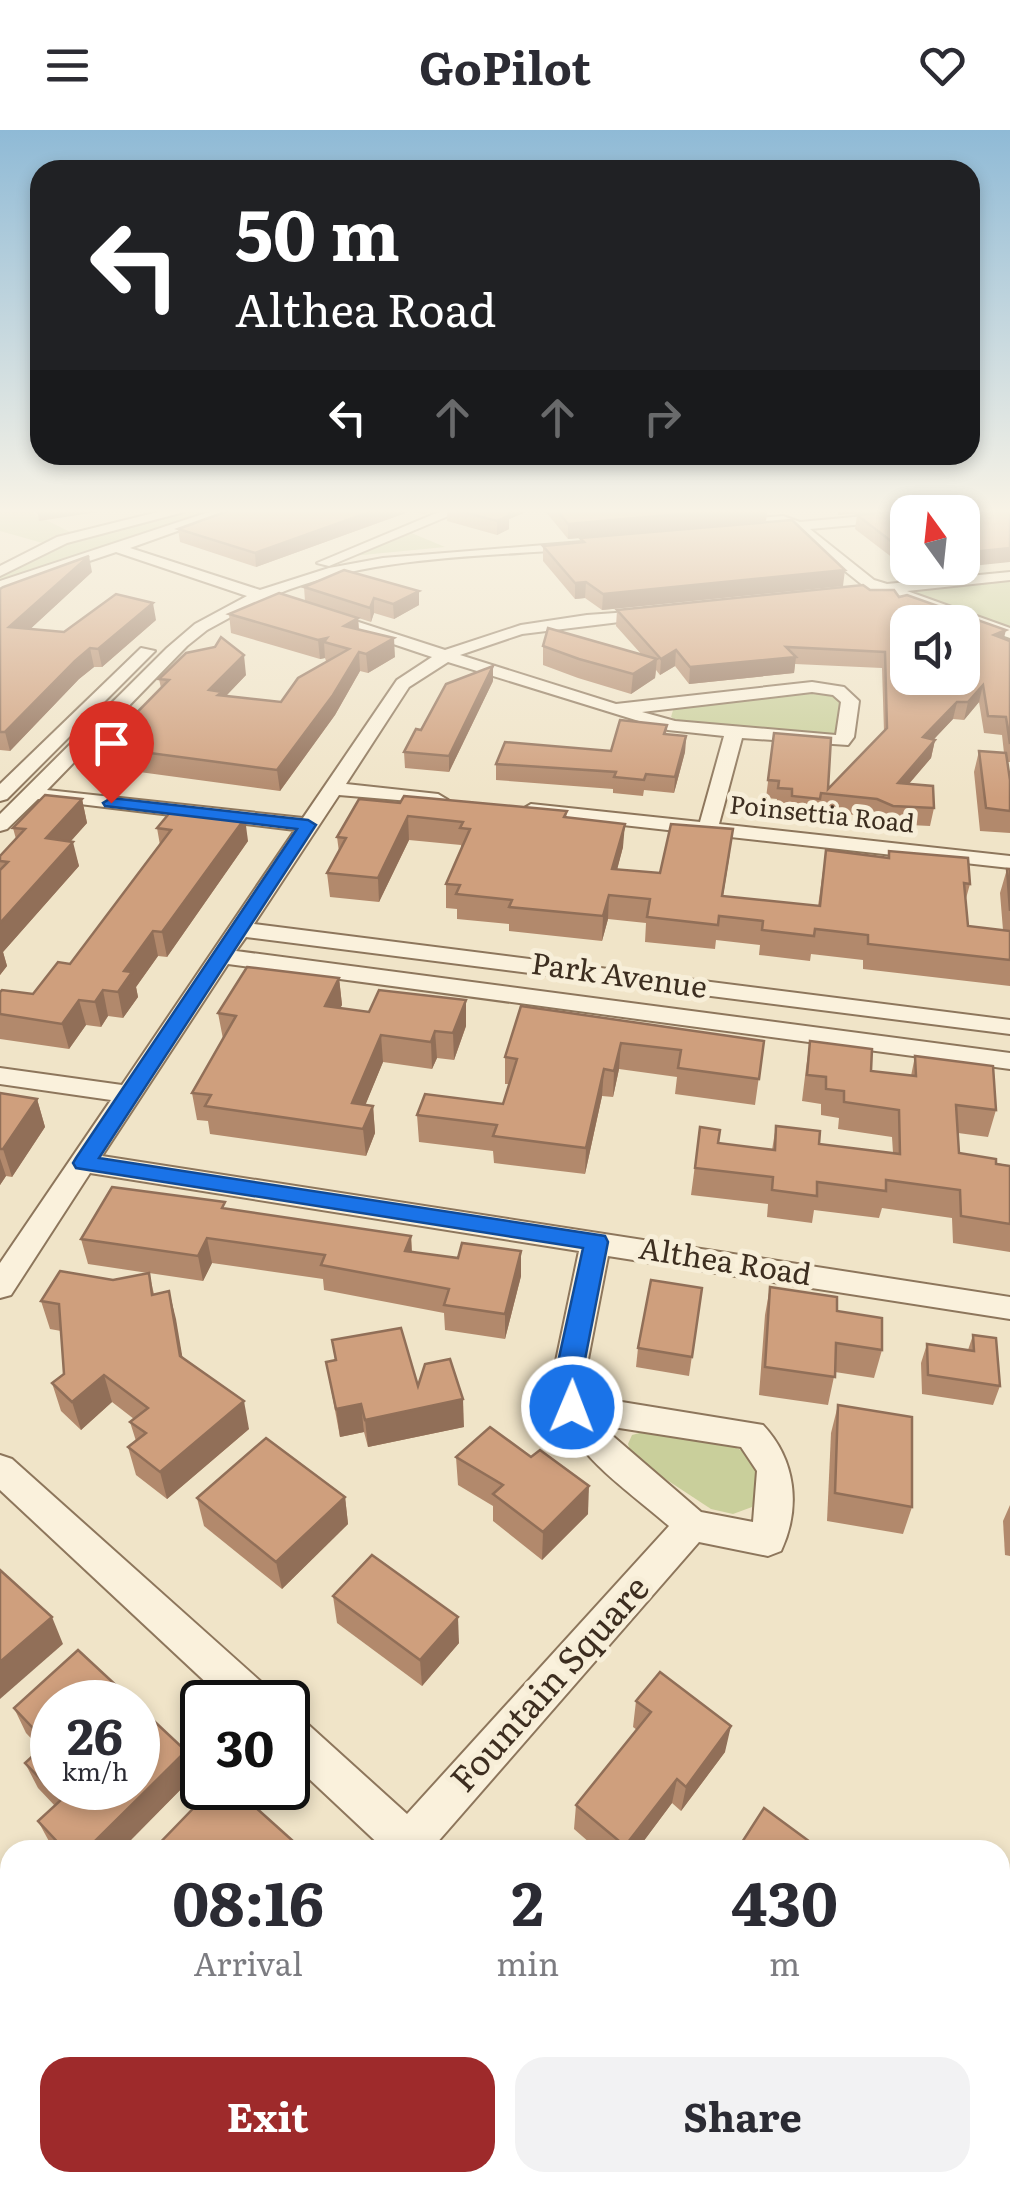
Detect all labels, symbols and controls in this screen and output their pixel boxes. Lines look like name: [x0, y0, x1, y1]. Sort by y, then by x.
text: GoPilot: [419, 32, 591, 99]
icon: menu: [40, 38, 95, 93]
icon: heart: [915, 38, 970, 93]
text: 50 m: [235, 179, 400, 283]
icon: left: [70, 200, 200, 330]
text: Althea Road: [235, 274, 496, 341]
icon: left: [320, 390, 375, 445]
icon: ahead: [425, 390, 480, 445]
icon: ahead: [530, 390, 585, 445]
icon: right: [635, 390, 690, 445]
north arrow: [890, 495, 980, 585]
map controls: [890, 495, 980, 695]
button: sound: [890, 605, 980, 695]
pin: [69, 701, 154, 804]
icon: arrive: [84, 716, 139, 771]
street label: Poinsettia Road: [728, 784, 917, 841]
street label: Park Avenue: [529, 939, 710, 1007]
street label: Althea Road: [636, 1224, 815, 1294]
position arrow: [520, 1355, 624, 1459]
street label: Fountain Square: [436, 1562, 659, 1802]
speed limit sign: 30: [180, 1680, 310, 1810]
text: 26: [67, 1696, 123, 1770]
text: km/h: [62, 1752, 128, 1789]
text: 08:16: [172, 1855, 324, 1944]
text: 2: [512, 1855, 544, 1944]
text: 430: [731, 1855, 838, 1944]
text: Arrival: [193, 1938, 303, 1986]
text: min: [496, 1938, 559, 1986]
text: m: [769, 1938, 800, 1986]
button: Exit: [40, 2057, 495, 2172]
button: Share: [515, 2057, 970, 2172]

